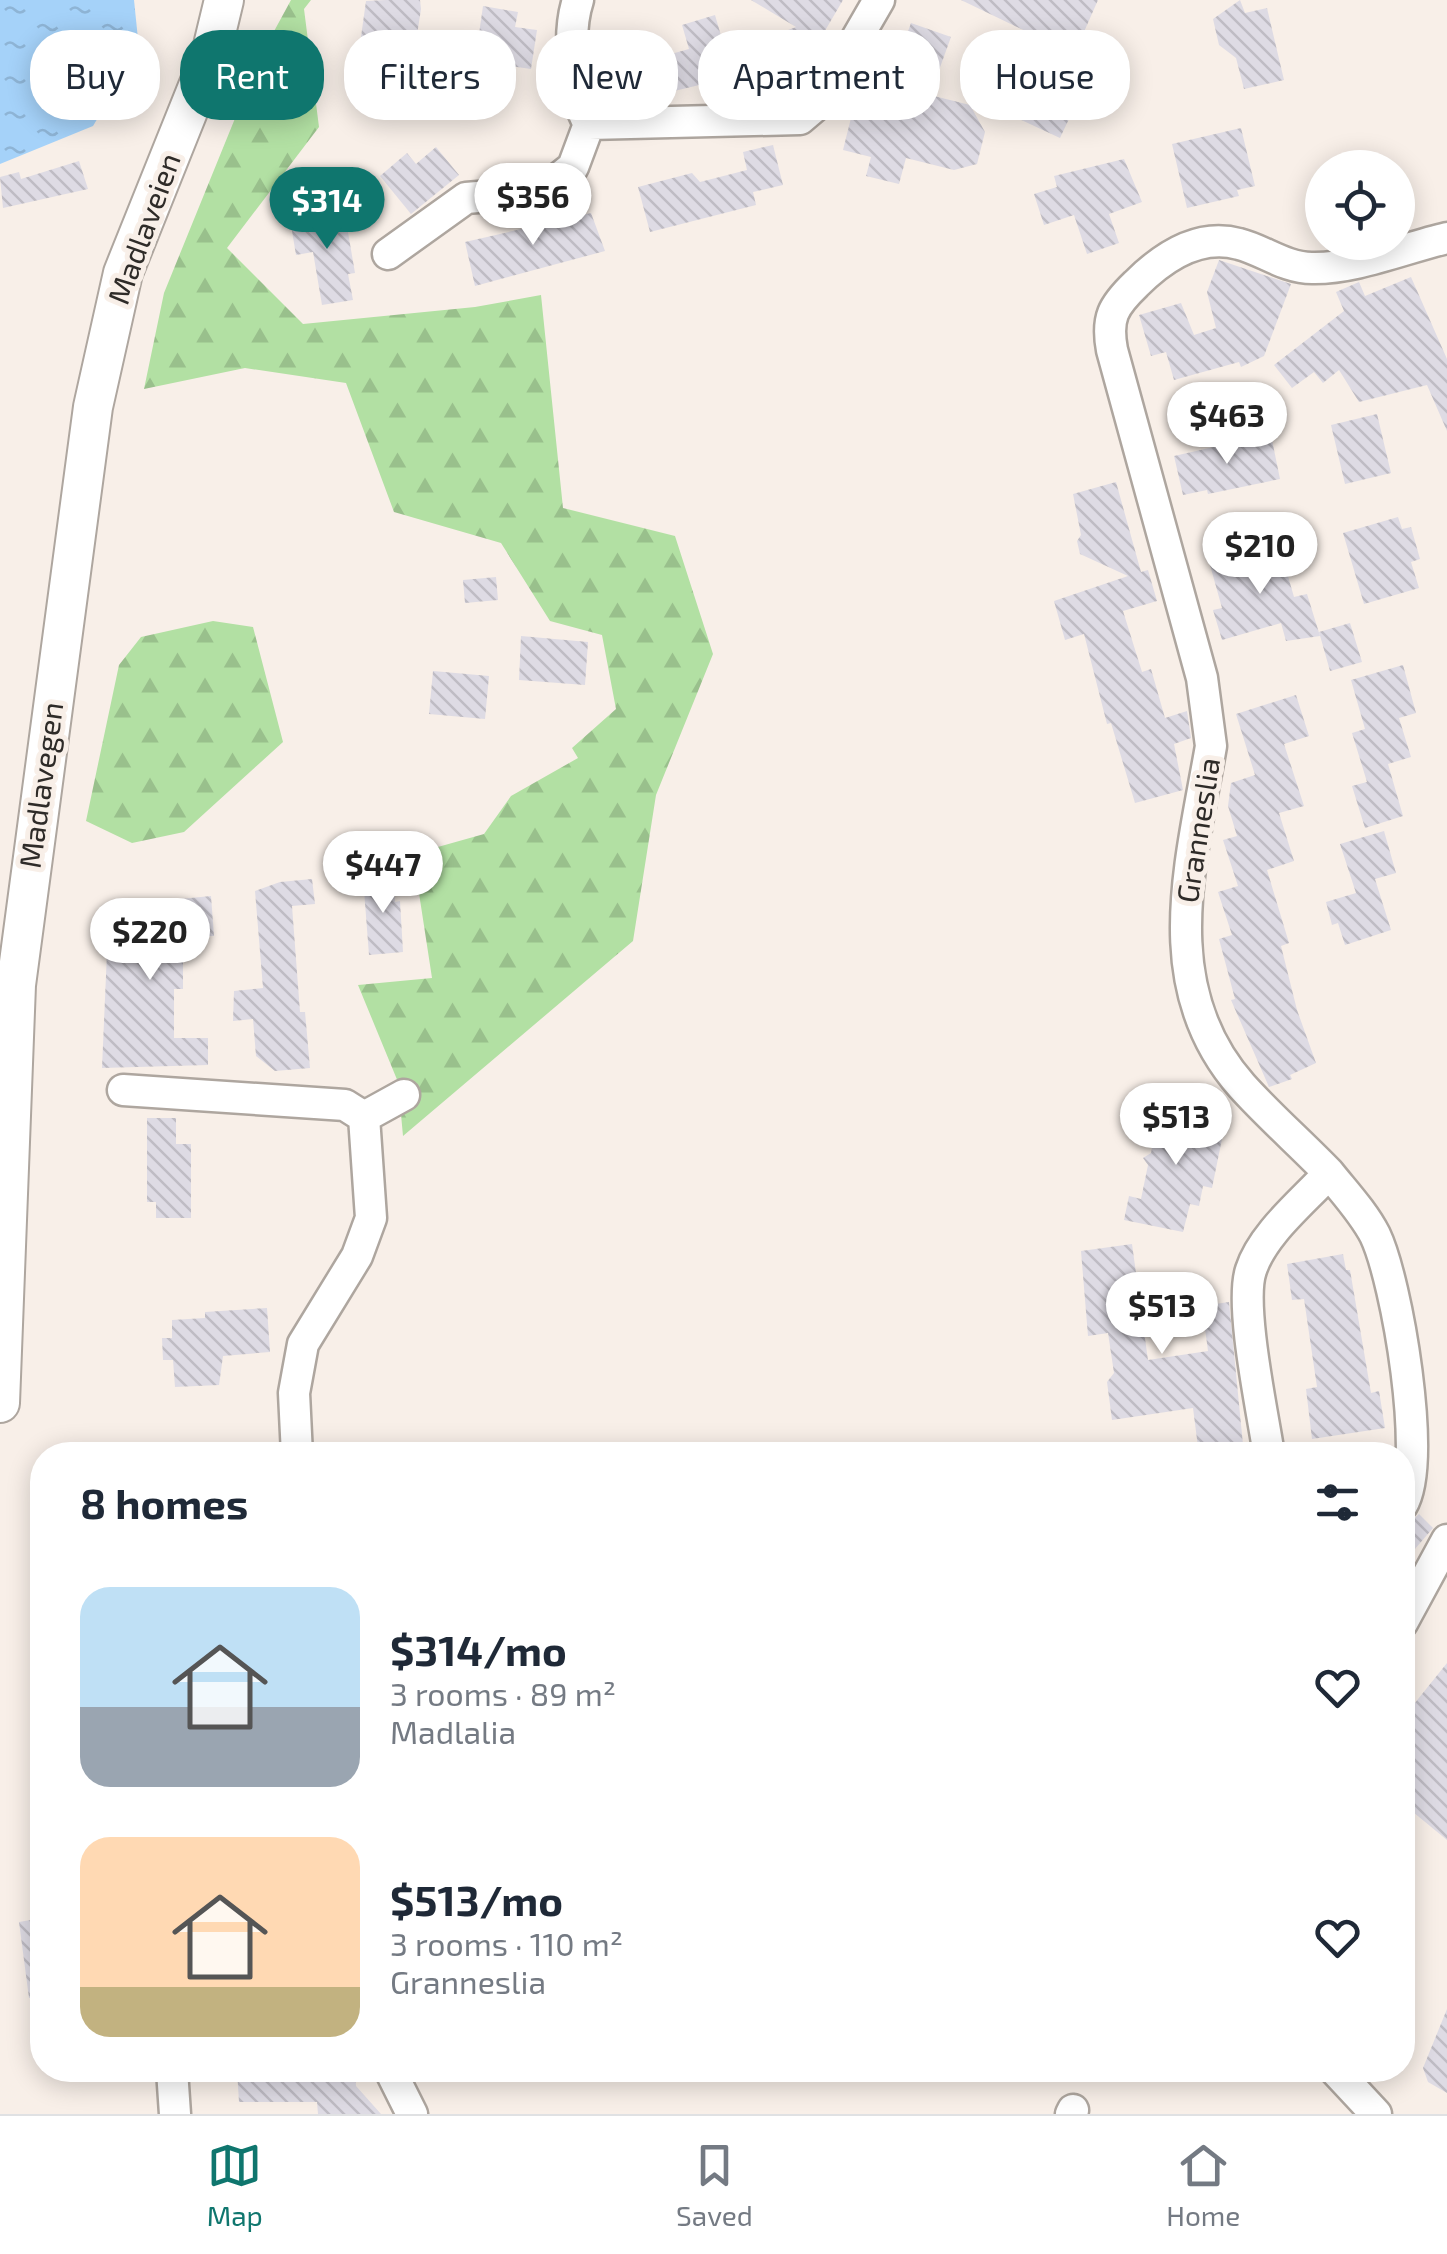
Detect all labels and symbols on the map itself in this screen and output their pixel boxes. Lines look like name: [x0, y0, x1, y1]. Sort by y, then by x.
street label: Madlaveien: [99, 148, 187, 308]
pin: $356: [474, 163, 592, 248]
pin: $314: [268, 167, 386, 252]
pin: $463: [1168, 382, 1286, 467]
pin: $210: [1201, 512, 1319, 597]
street label: Madlavegen: [11, 700, 69, 870]
street label: Granneslia: [1168, 755, 1226, 905]
pin: $447: [324, 831, 442, 916]
pin: $220: [91, 898, 209, 983]
pin: $513: [1117, 1083, 1235, 1168]
pin: $513: [1103, 1272, 1221, 1357]

